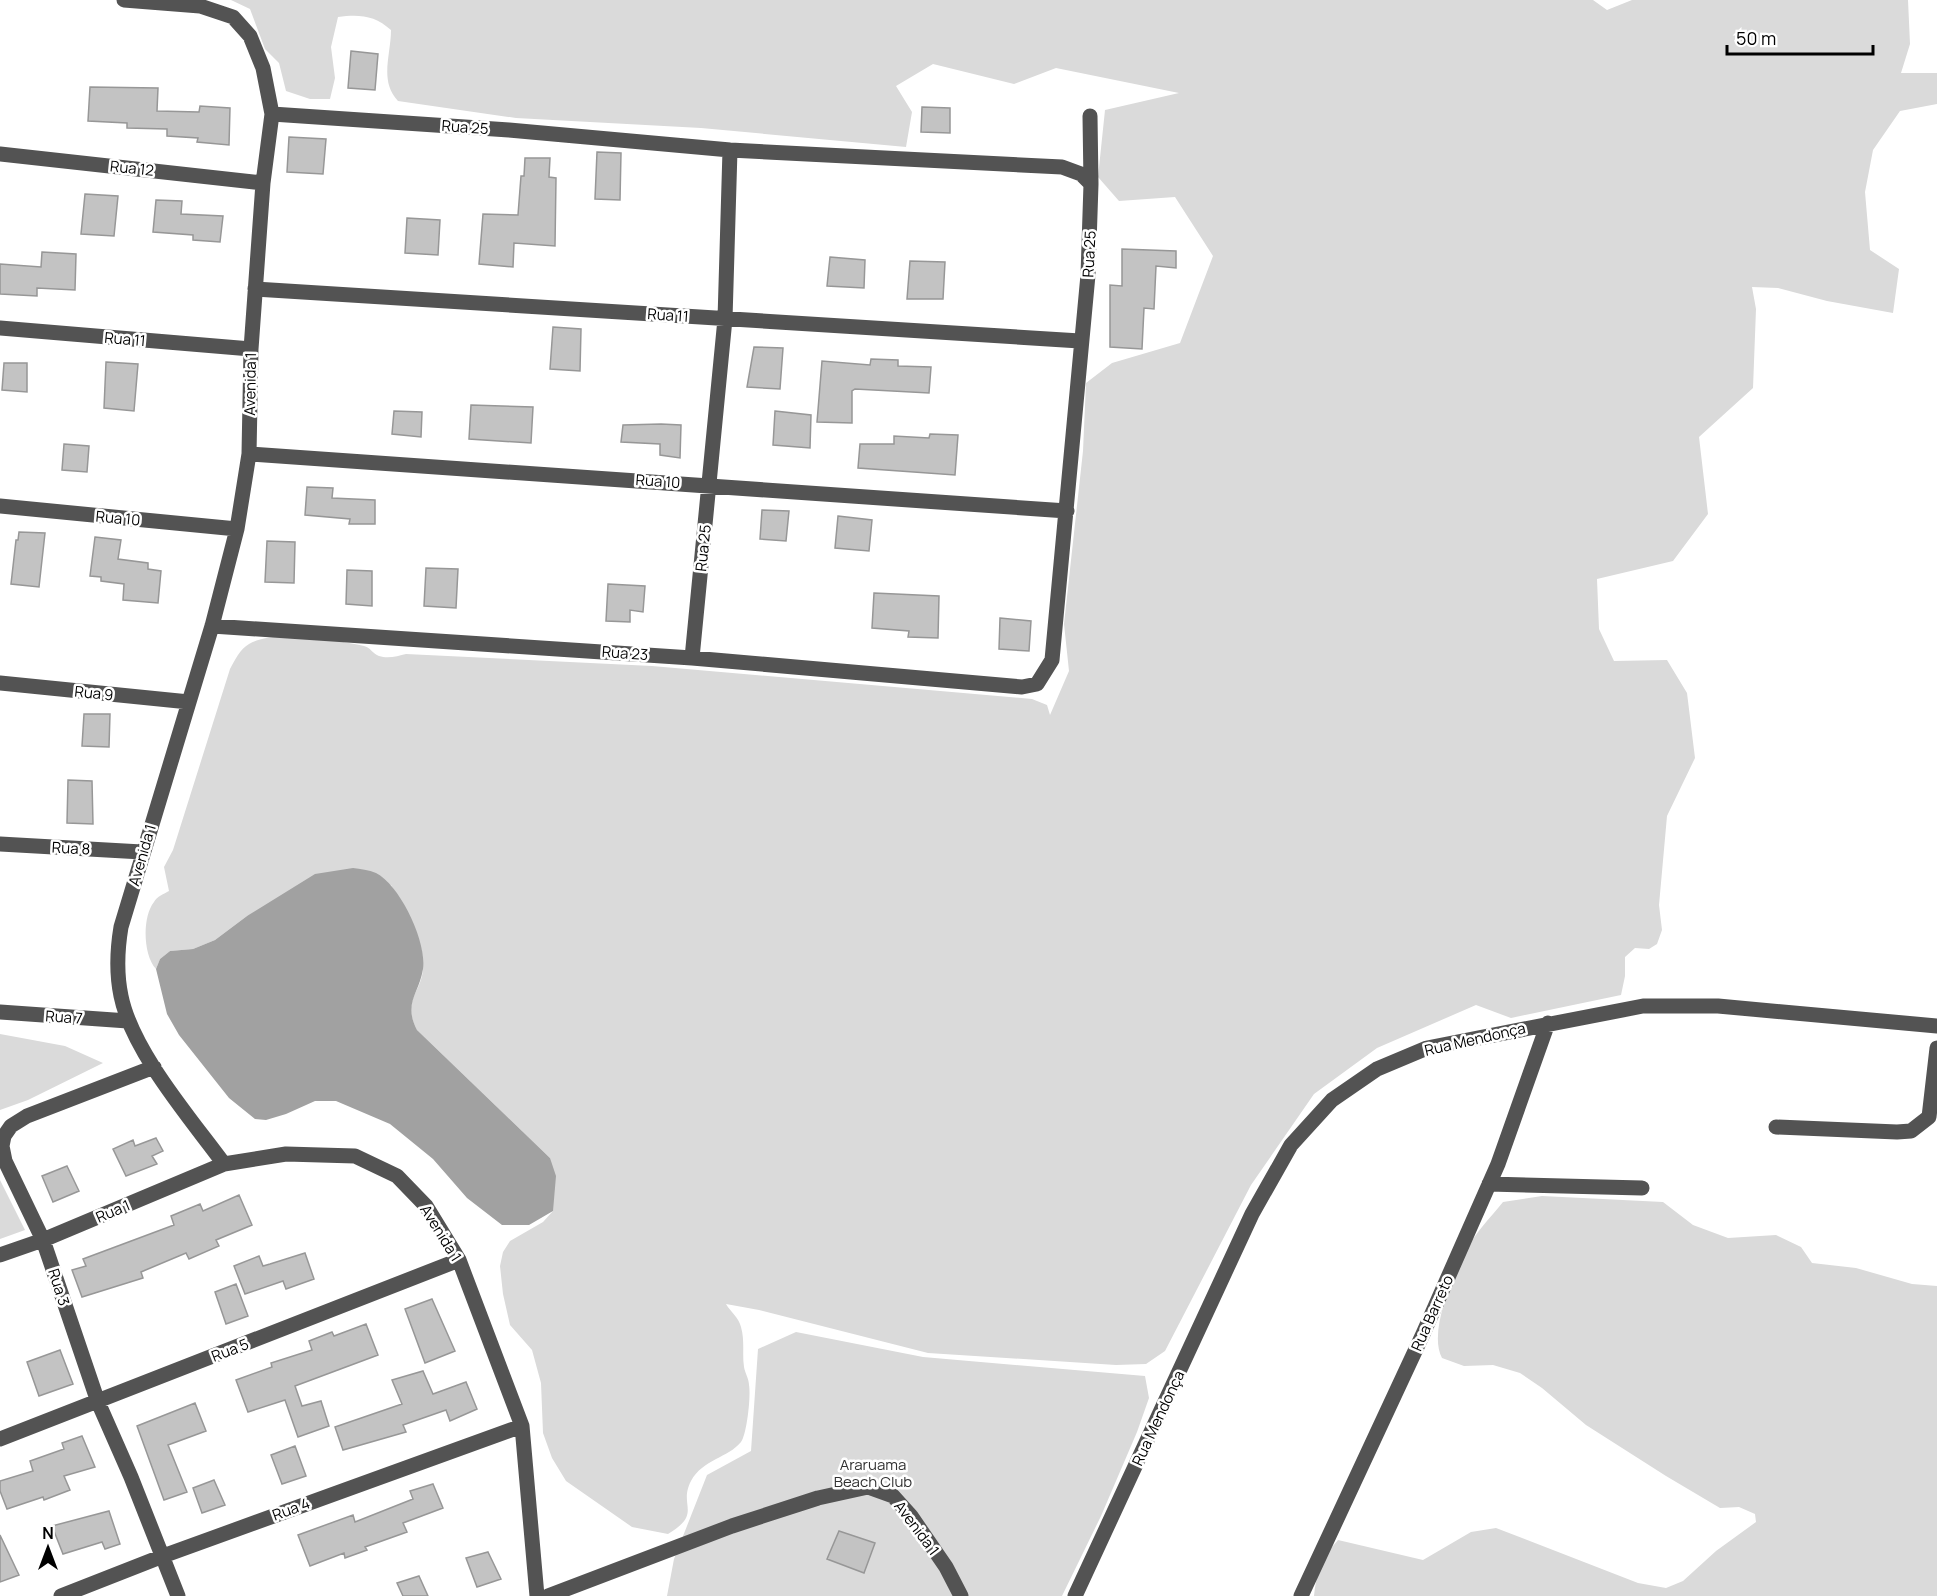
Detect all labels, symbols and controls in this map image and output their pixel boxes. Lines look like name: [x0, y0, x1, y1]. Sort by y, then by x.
scale bar: [1727, 18, 1872, 56]
text: 50 m: [1736, 26, 1776, 50]
street label: Rua 25: [441, 115, 489, 139]
street label: Rua 12: [109, 155, 155, 181]
street label: Rua 25: [1077, 230, 1101, 278]
street label: Rua 11: [647, 303, 689, 327]
street label: Rua 11: [103, 327, 147, 351]
street label: Avenida 1: [239, 352, 261, 416]
street label: Rua 10: [635, 469, 681, 493]
street label: Rua 10: [95, 506, 141, 530]
street label: Rua 25: [690, 524, 716, 572]
street label: Rua 23: [601, 641, 649, 665]
street label: Rua 9: [74, 681, 114, 705]
street label: Avenida 1: [123, 822, 161, 888]
street label: Rua 8: [51, 837, 91, 859]
street label: Rua 7: [45, 1005, 83, 1029]
street label: Rua Mendonça: [1422, 1017, 1528, 1061]
street label: Rua 1: [93, 1194, 133, 1228]
street label: Avenida 1: [415, 1201, 467, 1265]
street label: Rua 3: [43, 1266, 75, 1308]
street label: Rua Barreto: [1406, 1272, 1458, 1354]
street label: Rua 5: [208, 1333, 252, 1367]
street label: Rua Mendonça: [1127, 1367, 1189, 1469]
park label: Araruama Beach Club: [834, 1454, 912, 1492]
street label: Rua 4: [269, 1492, 313, 1525]
street label: Avenida 1: [890, 1496, 944, 1560]
north arrow: [18, 1518, 78, 1578]
text: N: [42, 1522, 54, 1544]

